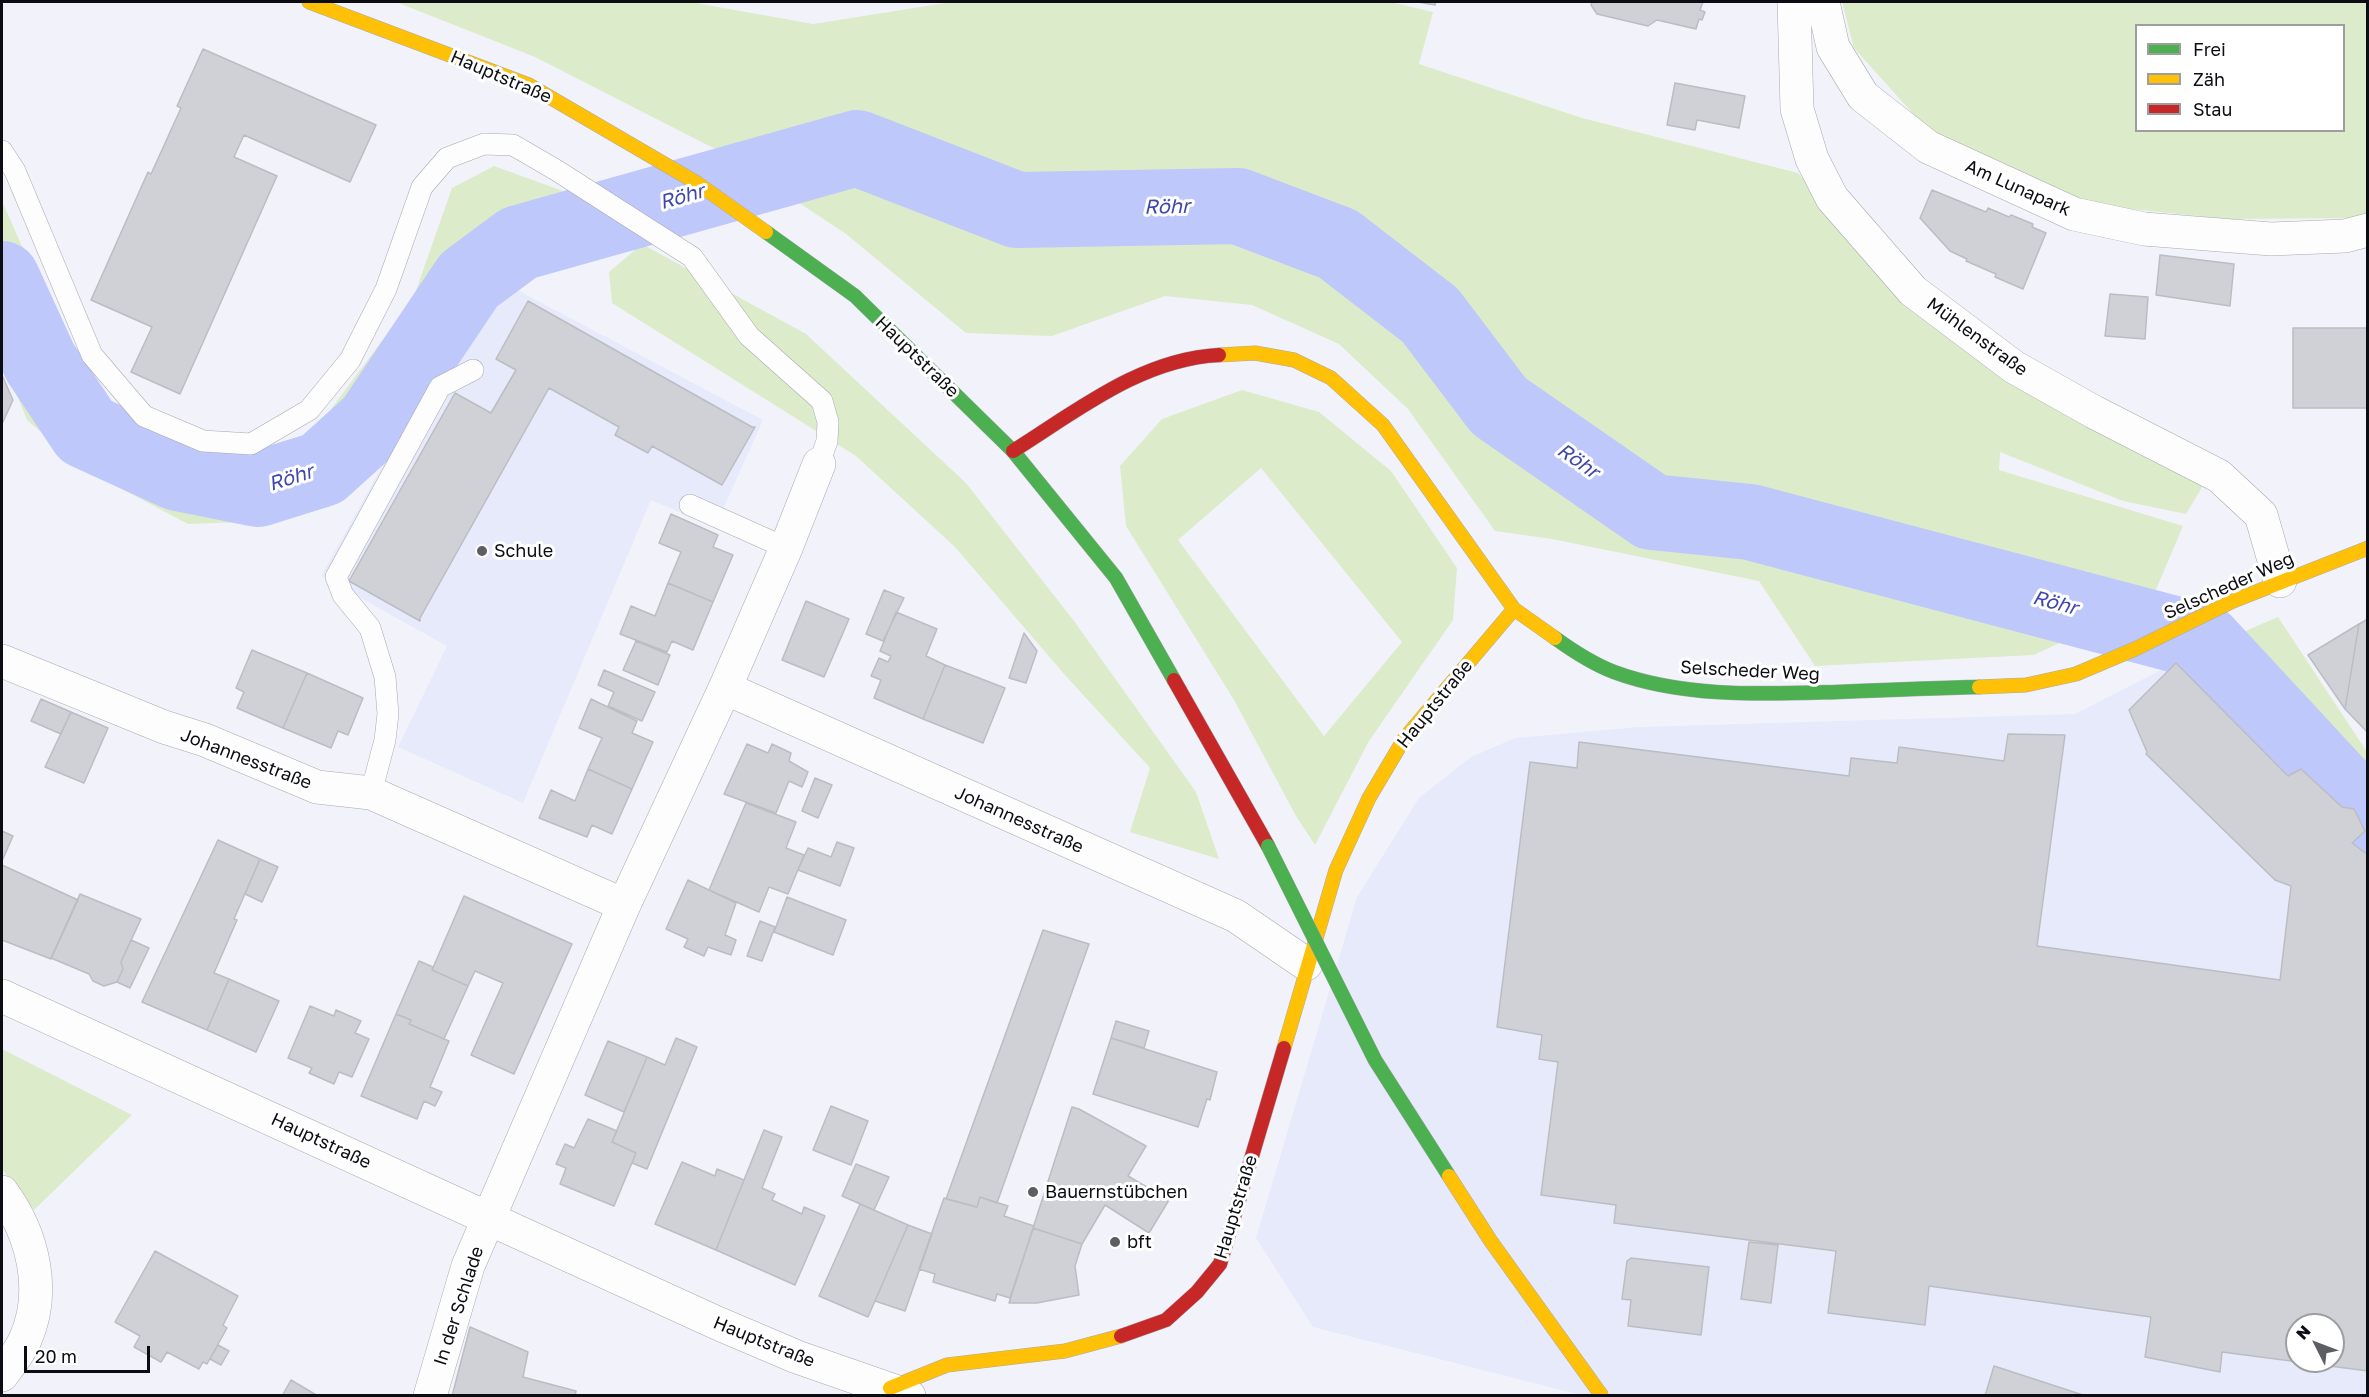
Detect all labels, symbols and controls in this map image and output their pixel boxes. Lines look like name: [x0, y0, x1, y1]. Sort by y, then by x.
legend: [2135, 24, 2345, 132]
text: Frei: [2193, 38, 2226, 60]
street label: Hauptstraße: [447, 46, 555, 108]
text: Zäh: [2193, 68, 2225, 90]
text: Stau: [2193, 98, 2232, 120]
street label: Am Lunapark: [1962, 155, 2074, 221]
water label: Röhr: [657, 179, 707, 215]
water label: Röhr: [1144, 195, 1190, 219]
street label: Mühlenstraße: [1922, 293, 2032, 381]
street label: Hauptstraße: [871, 312, 963, 402]
water label: Röhr: [1552, 438, 1604, 484]
water label: Röhr: [266, 460, 316, 496]
place label: Schule: [494, 540, 553, 562]
marker: Schule: [475, 544, 489, 558]
street label: Selscheder Weg: [2161, 548, 2297, 624]
water label: Röhr: [2030, 586, 2080, 620]
street label: Hauptstraße: [1393, 655, 1477, 753]
street label: Selscheder Weg: [1680, 657, 1820, 685]
street label: Johannesstraße: [177, 724, 315, 794]
street label: Johannesstraße: [951, 782, 1087, 858]
street label: Hauptstraße: [268, 1108, 374, 1174]
street label: Hauptstraße: [1210, 1152, 1262, 1262]
place label: Bauernstübchen: [1045, 1181, 1188, 1203]
marker: Bauernstübchen: [1026, 1185, 1040, 1199]
place label: bft: [1127, 1231, 1152, 1253]
marker: bft: [1108, 1235, 1122, 1249]
street label: In der Schlade: [430, 1244, 488, 1368]
street label: Hauptstraße: [710, 1312, 818, 1372]
north arrow: [2285, 1313, 2345, 1373]
text: N: [2292, 1321, 2315, 1344]
scale bar: [27, 1334, 153, 1372]
text: 20 m: [35, 1345, 77, 1367]

